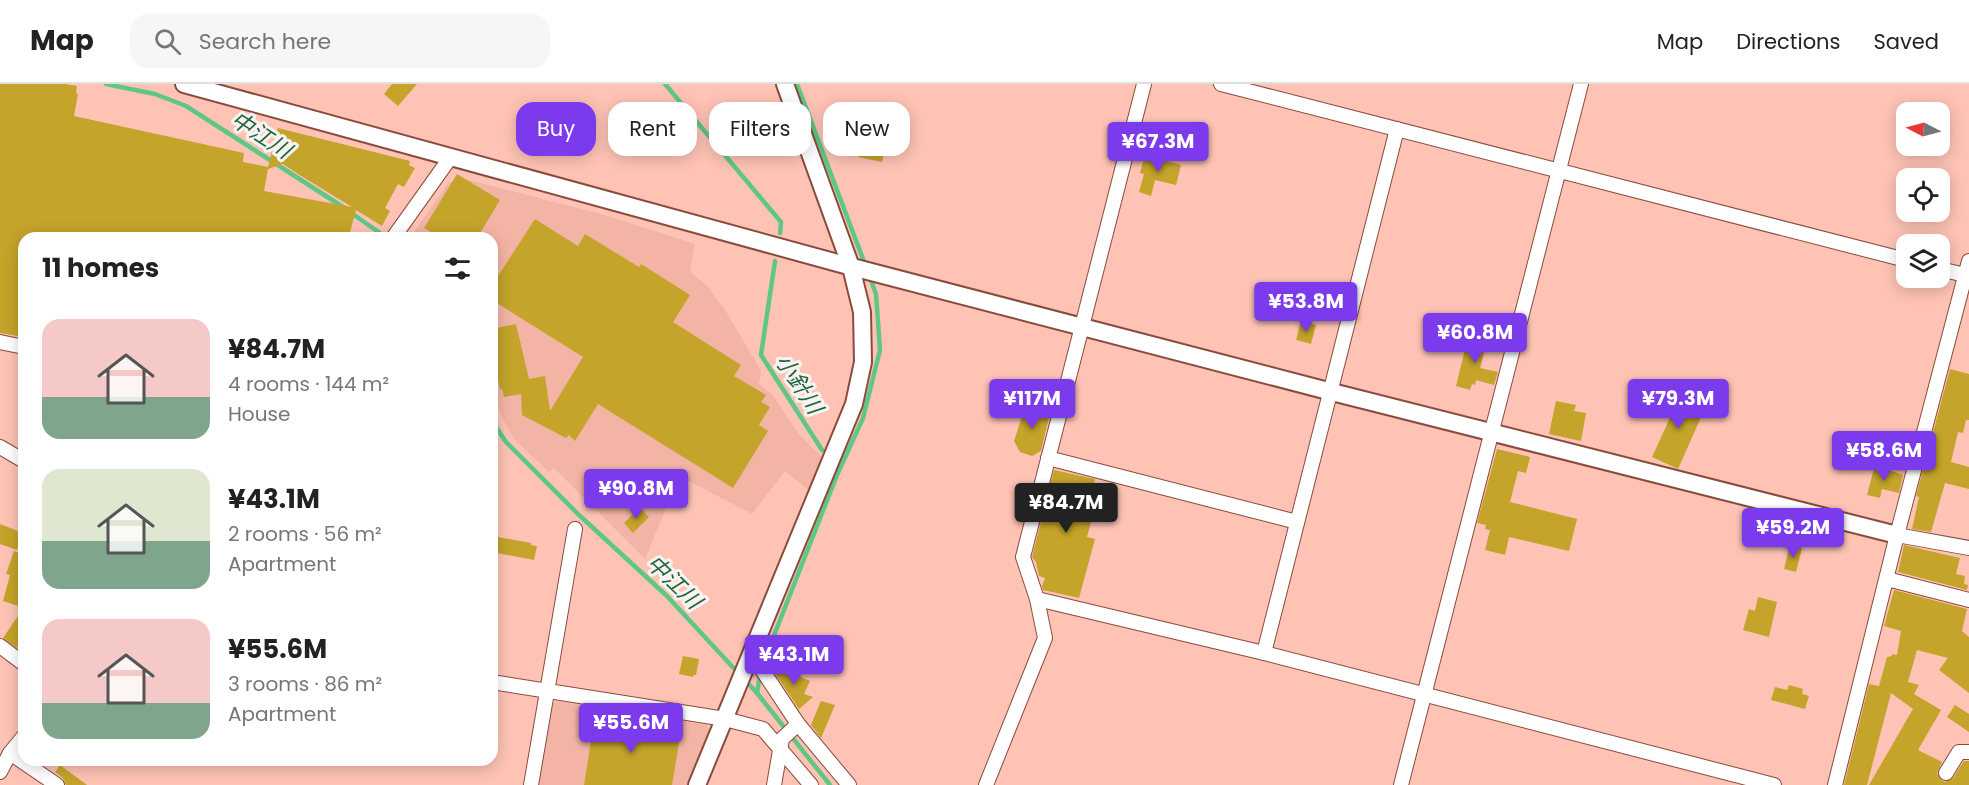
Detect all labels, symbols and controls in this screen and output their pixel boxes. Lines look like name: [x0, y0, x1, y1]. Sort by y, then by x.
search box: [130, 14, 550, 68]
text: Map: [30, 21, 94, 60]
icon: search: [151, 25, 184, 58]
text: Search here: [199, 26, 331, 57]
text: Map: [1657, 27, 1703, 56]
text: Directions: [1736, 27, 1840, 56]
text: Saved: [1873, 27, 1939, 56]
chip: Buy: [516, 102, 596, 156]
chip: Rent: [608, 102, 697, 156]
chip: Filters: [709, 102, 811, 156]
chip: New: [823, 102, 910, 156]
north arrow: [1896, 102, 1950, 156]
map controls: [1896, 102, 1950, 288]
water label: 中江川: [225, 104, 299, 167]
pin: ¥67.3M: [1109, 122, 1207, 173]
text: ¥67.3M: [1122, 127, 1194, 155]
button: locate: [1896, 168, 1950, 222]
button: layers: [1896, 234, 1950, 288]
text: 11 homes: [42, 250, 159, 286]
icon: filters: [441, 252, 474, 285]
pin: ¥53.8M: [1257, 282, 1355, 333]
text: ¥53.8M: [1268, 287, 1344, 315]
pin: ¥60.8M: [1426, 313, 1524, 364]
text: ¥60.8M: [1437, 318, 1513, 346]
text: ¥84.7M: [228, 331, 325, 367]
icon: home: [90, 343, 162, 415]
water label: 小針川: [768, 348, 831, 422]
text: 4 rooms · 144 m²: [228, 370, 389, 398]
pin: ¥117M: [990, 379, 1074, 430]
pin: ¥79.3M: [1629, 379, 1727, 430]
text: ¥117M: [1003, 384, 1061, 412]
text: ¥79.3M: [1642, 384, 1714, 412]
text: House: [228, 400, 290, 428]
pin: ¥58.6M: [1835, 431, 1933, 482]
text: ¥58.6M: [1846, 436, 1922, 464]
pin: ¥90.8M: [587, 469, 685, 520]
text: ¥90.8M: [598, 474, 674, 502]
text: ¥43.1M: [228, 481, 320, 517]
pin: ¥84.7M: [1017, 483, 1115, 534]
text: ¥84.7M: [1029, 488, 1103, 516]
icon: home: [90, 493, 162, 565]
pin: ¥59.2M: [1744, 508, 1842, 559]
text: ¥59.2M: [1756, 513, 1830, 541]
text: 2 rooms · 56 m²: [228, 520, 382, 548]
water label: 中江川: [639, 548, 710, 617]
text: Apartment: [228, 550, 336, 578]
text: ¥55.6M: [228, 631, 327, 667]
pin: ¥43.1M: [745, 635, 843, 686]
text: ¥43.1M: [759, 640, 829, 668]
icon: home: [90, 643, 162, 715]
text: 3 rooms · 86 m²: [228, 670, 382, 698]
text: Apartment: [228, 700, 336, 728]
pin: ¥55.6M: [582, 703, 680, 754]
text: ¥55.6M: [593, 708, 669, 736]

